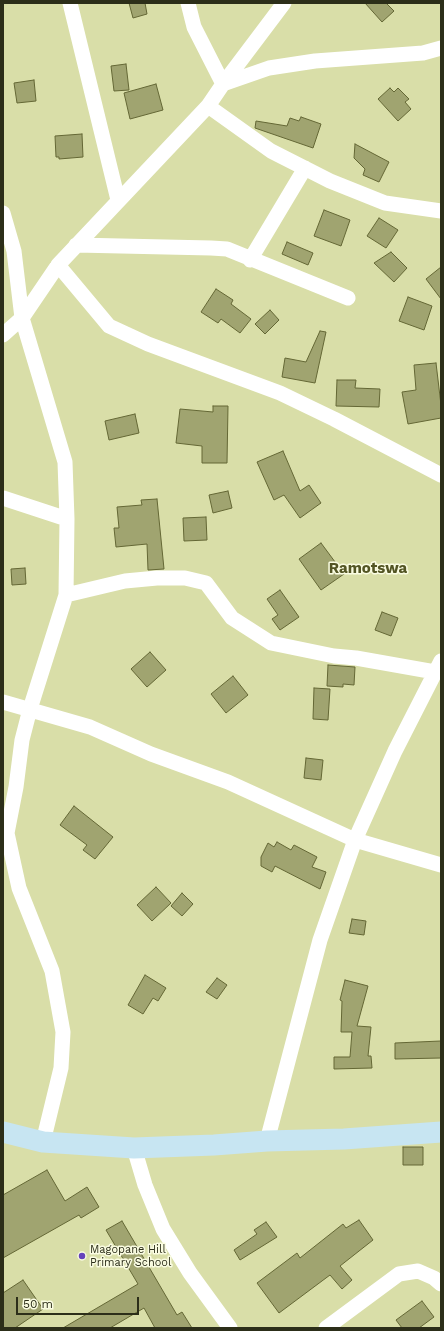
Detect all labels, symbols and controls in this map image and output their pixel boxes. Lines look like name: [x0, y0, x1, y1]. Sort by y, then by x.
district label: Ramotswa: [329, 560, 407, 578]
place label: Magopane Hill Primary School: [90, 1243, 171, 1269]
marker: Magopane Hill Primary School: [77, 1251, 87, 1261]
scale bar: [18, 1289, 141, 1315]
text: 50 m: [23, 1297, 53, 1311]

